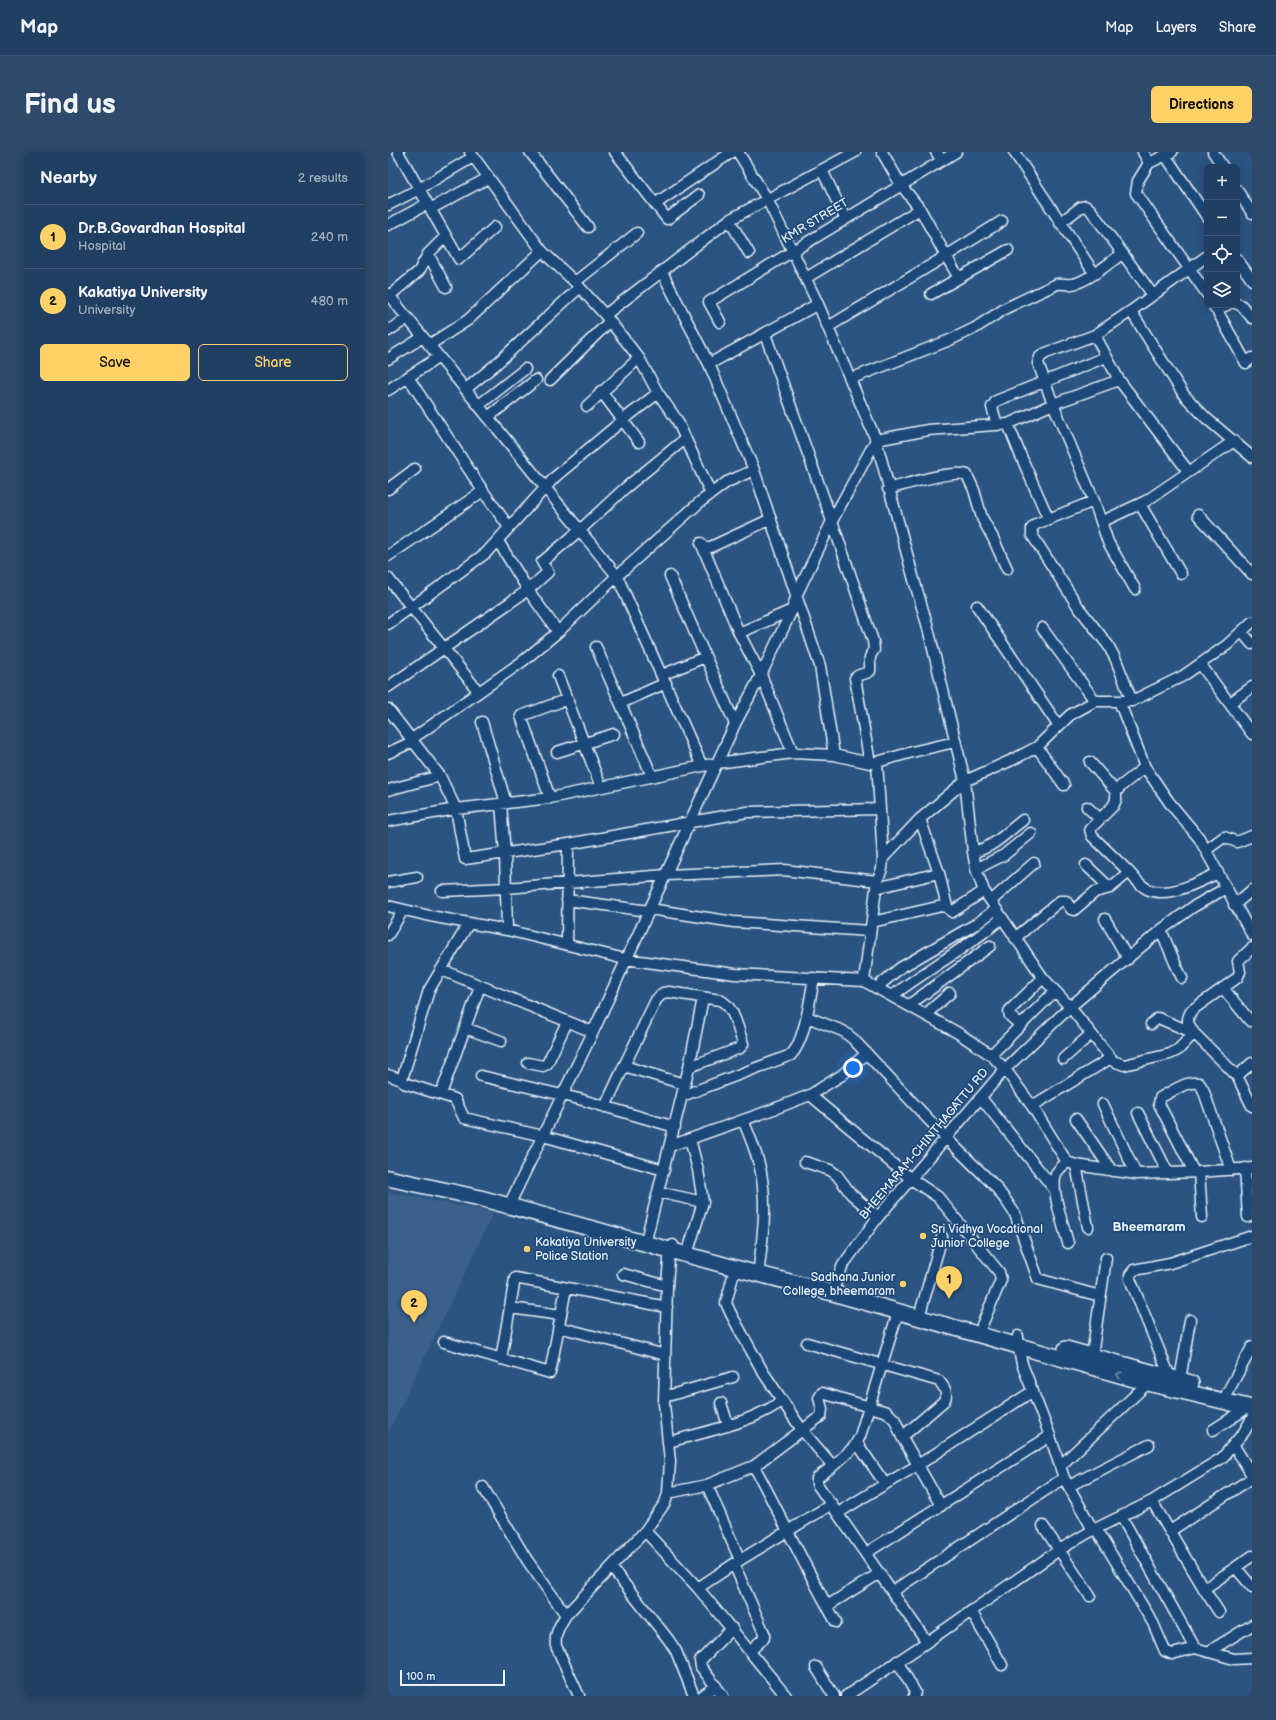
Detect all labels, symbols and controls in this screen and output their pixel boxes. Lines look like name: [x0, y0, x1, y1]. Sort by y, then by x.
text: Map: [20, 16, 58, 39]
text: Map: [1105, 19, 1133, 36]
text: Layers: [1155, 19, 1197, 36]
text: Share: [1219, 19, 1256, 36]
button: Directions: [1151, 86, 1252, 123]
text: Find us: [24, 88, 116, 121]
map controls: [1204, 164, 1240, 308]
button: +: [1204, 164, 1240, 200]
text: Nearby: [40, 168, 97, 188]
text: 2 results: [298, 170, 348, 186]
street label: KMR STREET: [779, 195, 852, 247]
button: −: [1204, 200, 1240, 236]
text: Dr.B.Govardhan Hospital: [78, 219, 245, 238]
text: 1: [50, 229, 56, 245]
text: 240 m: [311, 229, 348, 245]
button: locate: [1204, 236, 1240, 272]
text: Hospital: [78, 238, 126, 254]
button: layers: [1204, 272, 1240, 308]
text: Kakatiya University: [78, 283, 207, 302]
text: 2: [49, 293, 57, 309]
text: 480 m: [311, 293, 348, 309]
text: University: [78, 302, 135, 318]
button: Save: [40, 344, 190, 381]
button: Share: [198, 344, 348, 381]
your location: [843, 1058, 863, 1078]
street label: BHEEMARAM-CHINTHAGATTU RD: [856, 1065, 992, 1223]
district label: Bheemaram: [1112, 1219, 1186, 1235]
place label: Sri Vidhya Vocational Junior College: [931, 1222, 1043, 1251]
marker: Sri Vidhya Vocational Junior College: [918, 1231, 928, 1241]
place label: Kakatiya University Police Station: [535, 1235, 637, 1264]
marker: Kakatiya University Police Station: [522, 1244, 532, 1254]
pin: 1: [936, 1266, 962, 1299]
place label: Sadhana Junior College, bheemaram: [783, 1270, 896, 1299]
marker: Sadhana Junior College, bheemaram: [898, 1279, 908, 1289]
pin: 2: [401, 1290, 427, 1323]
one-way arrow: [1116, 1371, 1123, 1380]
scale bar: [400, 1668, 505, 1687]
text: 100 m: [406, 1670, 435, 1683]

